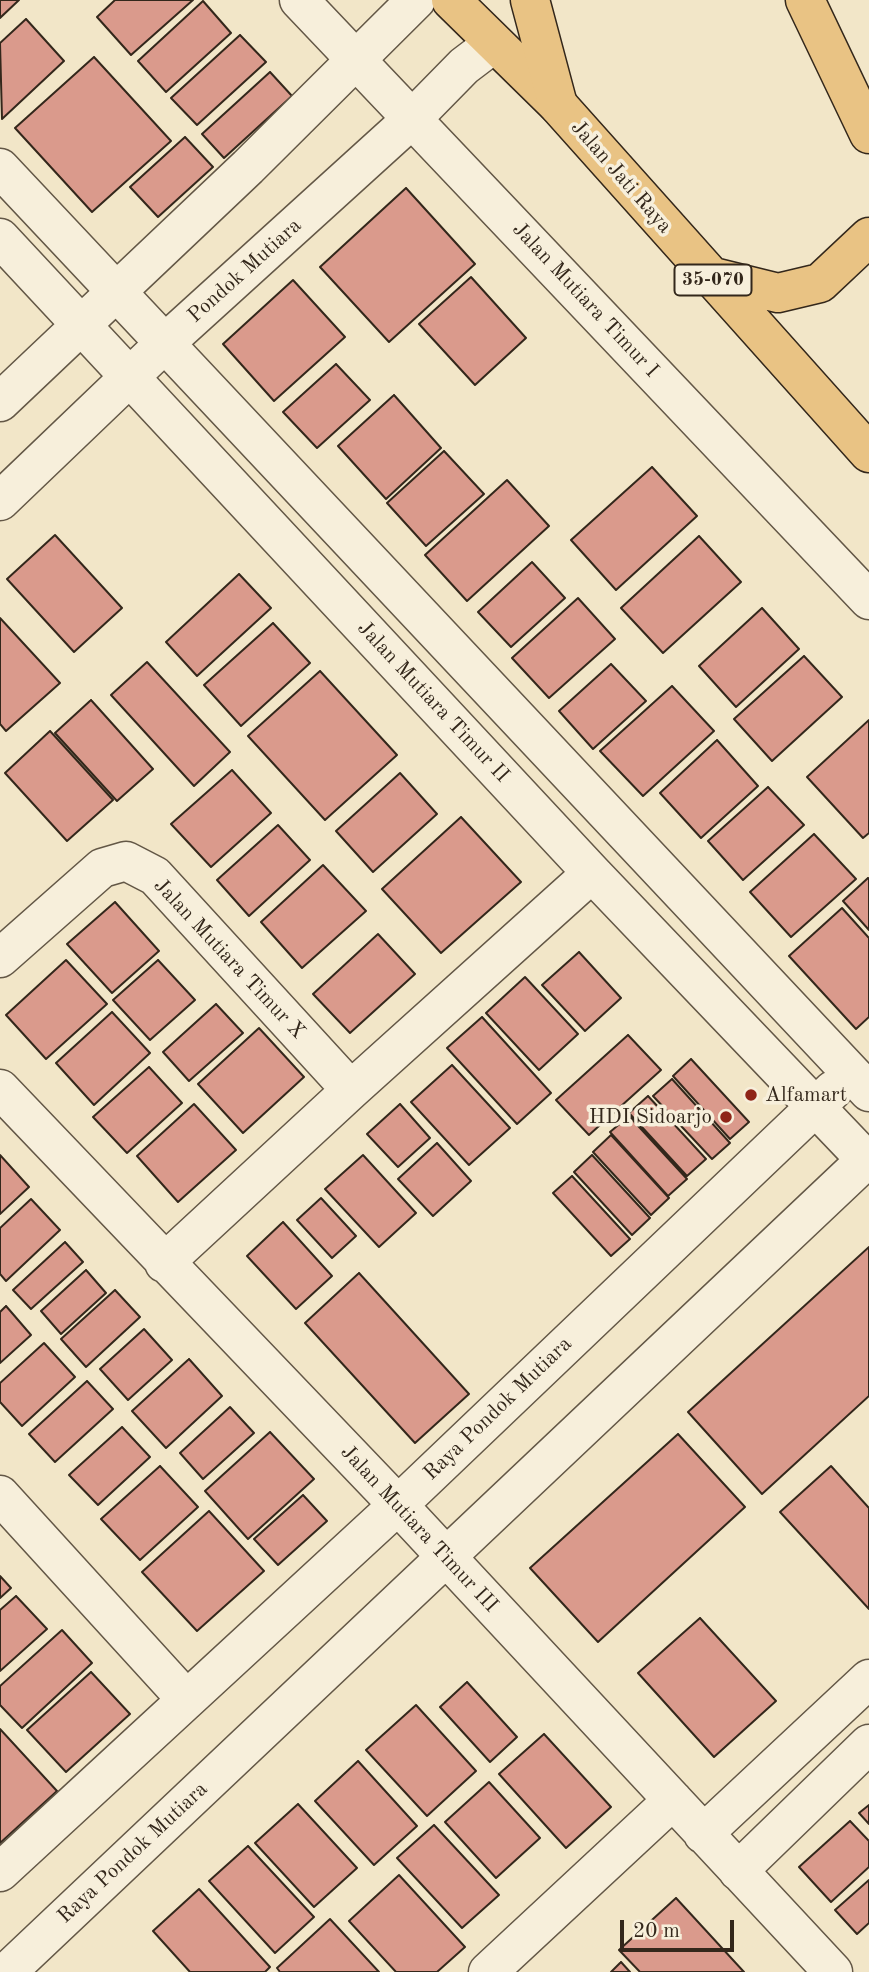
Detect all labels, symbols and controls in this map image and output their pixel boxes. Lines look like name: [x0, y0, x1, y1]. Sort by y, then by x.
street label: Jalan Jati Raya: [565, 115, 677, 239]
street label: Pondok Mutiara: [183, 213, 307, 329]
street label: Jalan Mutiara Timur I: [506, 217, 664, 383]
road number: 35-070: [674, 264, 752, 296]
street label: Jalan Mutiara Timur II: [352, 616, 514, 788]
street label: Jalan Mutiara Timur X: [148, 873, 310, 1045]
place label: Alfamart: [765, 1082, 847, 1108]
marker: Alfamart: [743, 1087, 759, 1103]
place label: HDI Sidoarjo: [589, 1104, 712, 1130]
marker: HDI Sidoarjo: [718, 1109, 734, 1125]
street label: Raya Pondok Mutiara: [419, 1332, 577, 1486]
street label: Jalan Mutiara Timur III: [335, 1440, 503, 1618]
street label: Raya Pondok Mutiara: [53, 1777, 213, 1929]
scale bar: [624, 1906, 738, 1950]
text: 20 m: [633, 1921, 680, 1942]

